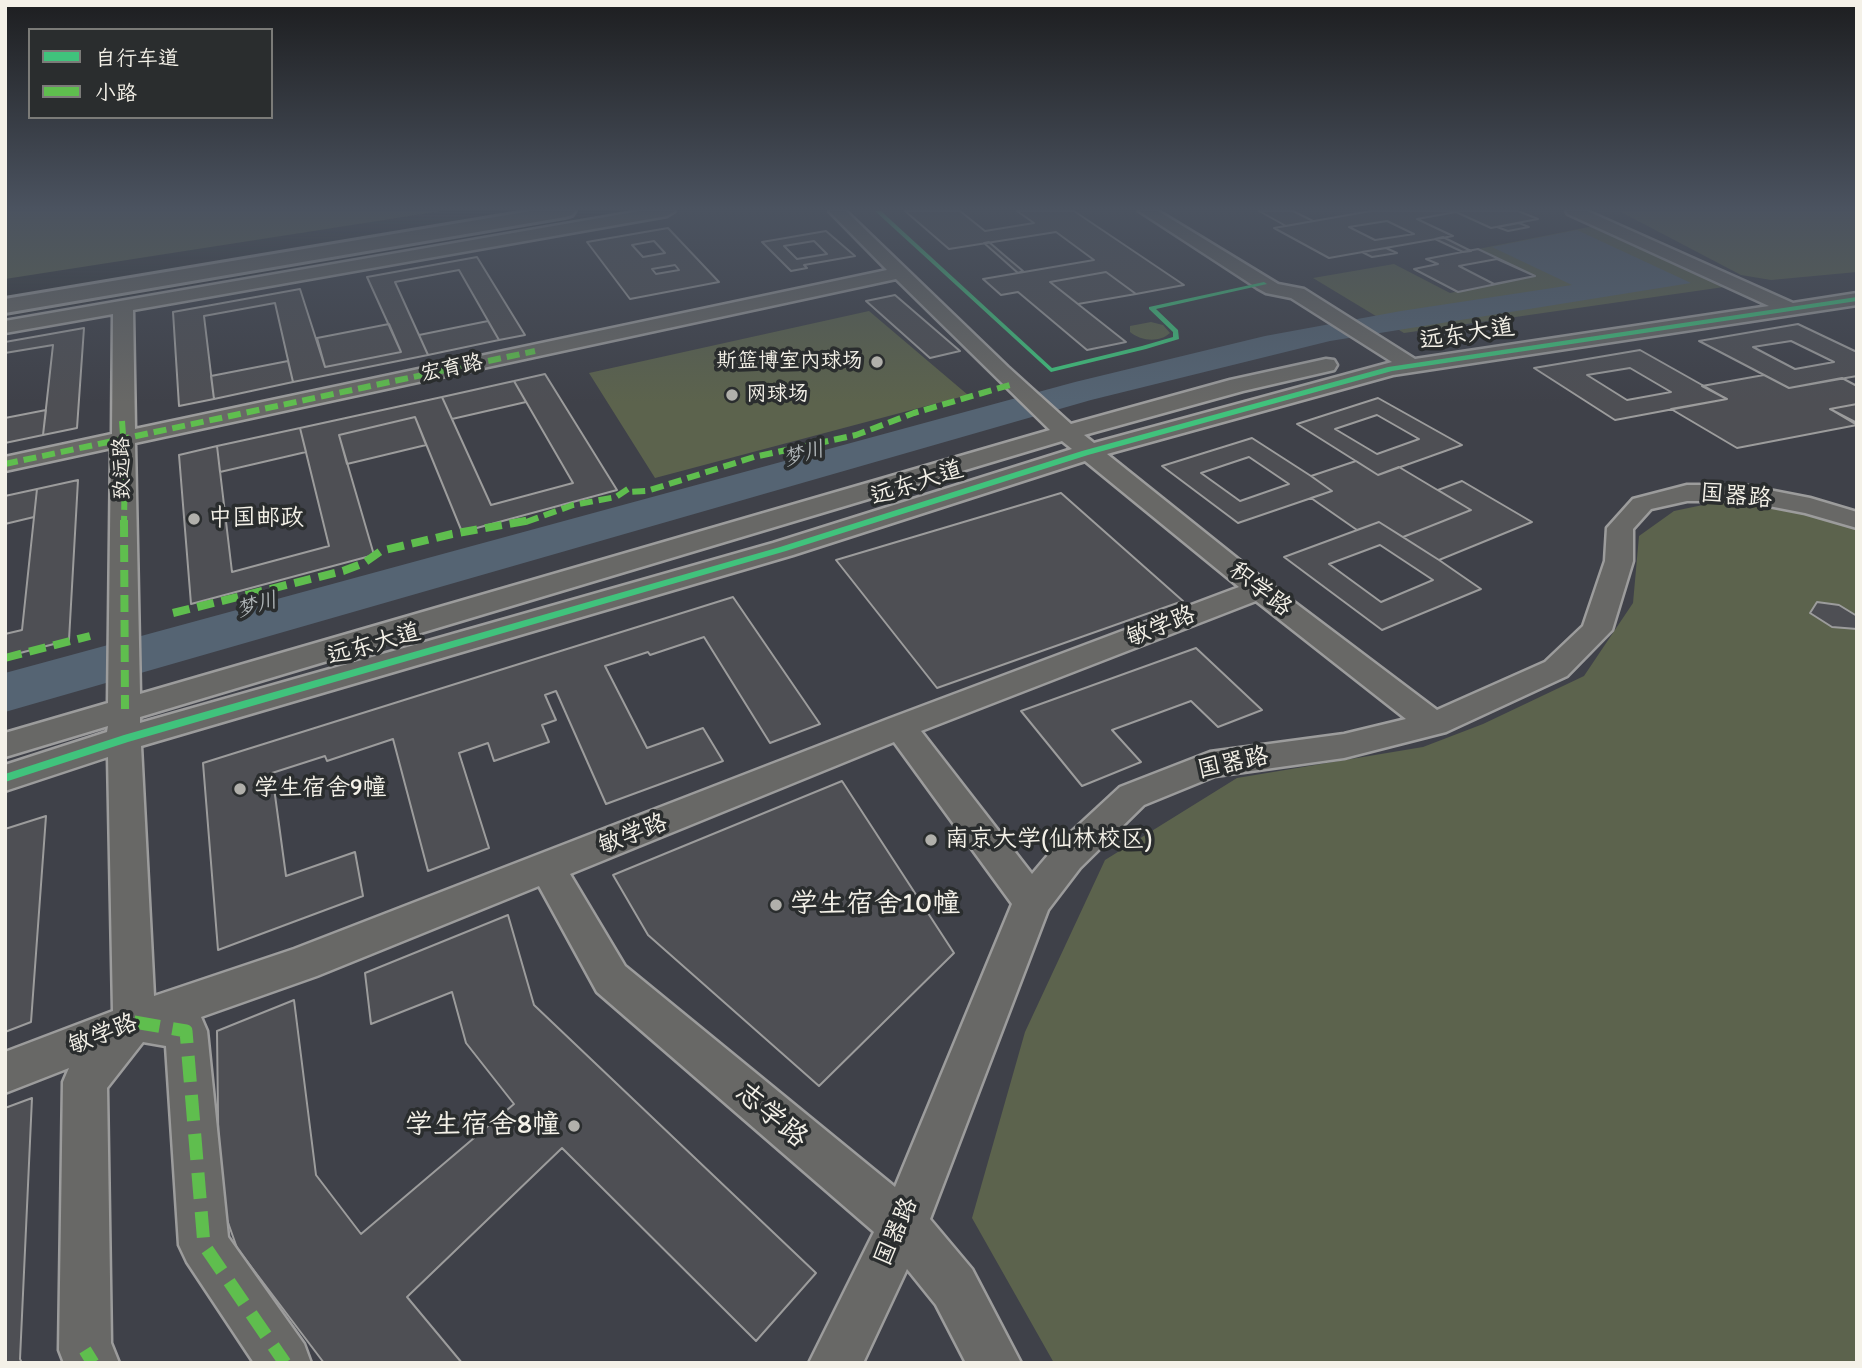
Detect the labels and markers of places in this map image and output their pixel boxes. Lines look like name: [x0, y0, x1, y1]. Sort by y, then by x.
place label: 斯篮博室内球场: [716, 349, 863, 375]
marker: 斯篮博室内球场: [869, 354, 885, 370]
place label: 网球场: [746, 382, 809, 408]
marker: 网球场: [724, 387, 740, 403]
place label: 中国邮政: [208, 505, 304, 533]
marker: 中国邮政: [186, 511, 202, 527]
place label: 学生宿舍9幢: [254, 775, 387, 803]
marker: 学生宿舍9幢: [232, 781, 248, 797]
place label: 南京大学(仙林校区): [945, 826, 1153, 854]
marker: 南京大学(仙林校区): [923, 832, 939, 848]
place label: 学生宿舍10幢: [790, 888, 960, 922]
marker: 学生宿舍10幢: [768, 897, 784, 913]
place label: 学生宿舍8幢: [405, 1109, 560, 1143]
marker: 学生宿舍8幢: [566, 1118, 582, 1134]

